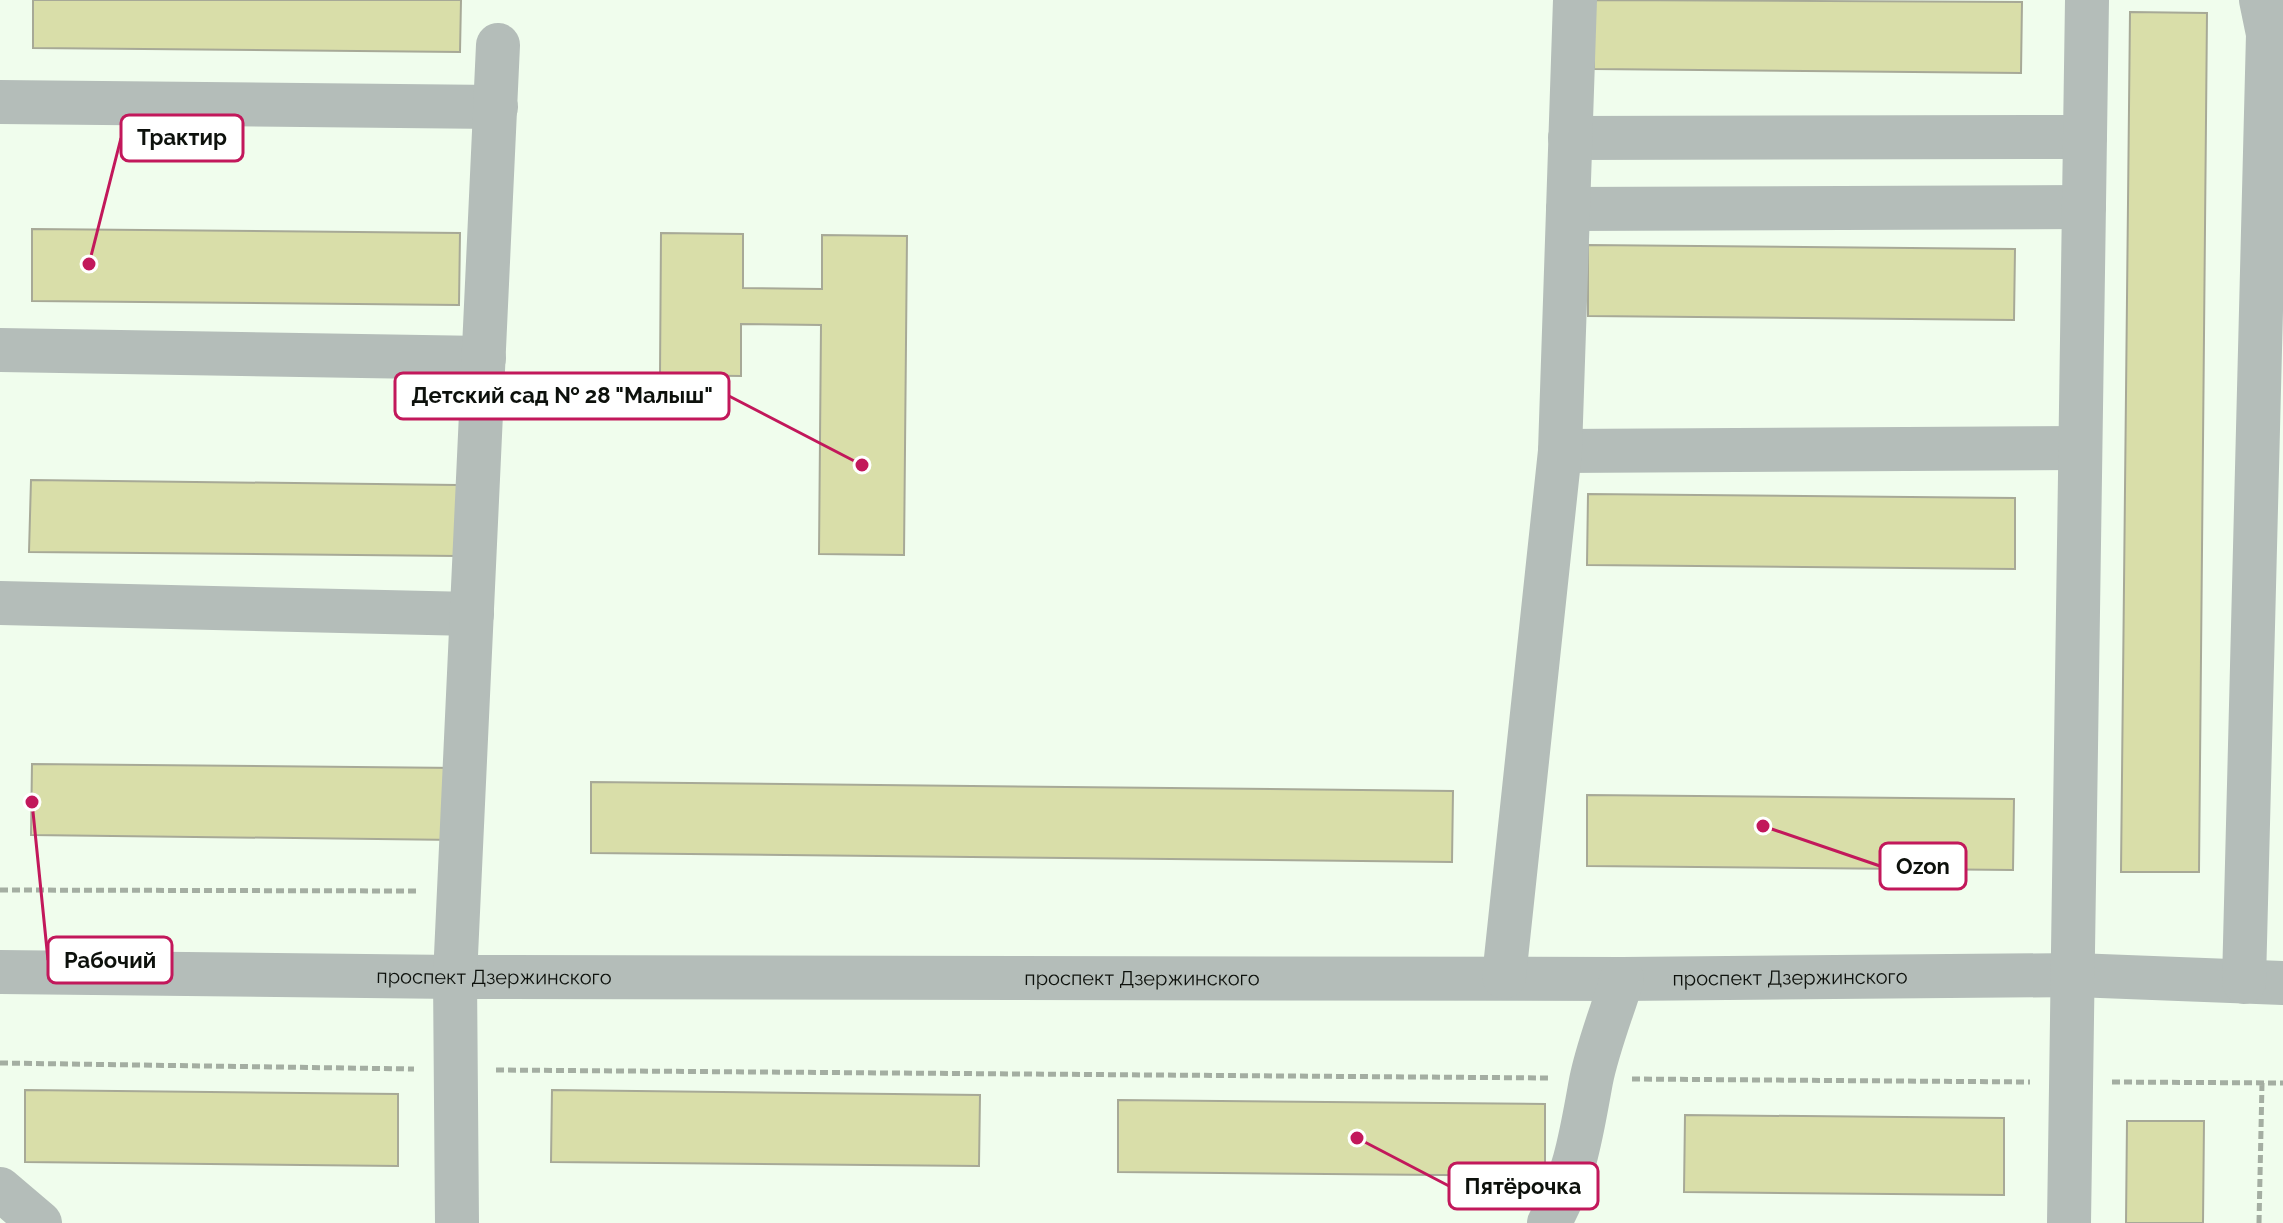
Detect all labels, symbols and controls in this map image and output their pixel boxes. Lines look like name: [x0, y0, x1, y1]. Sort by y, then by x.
callout: Трактир: [121, 115, 243, 161]
text: Трактир: [137, 124, 227, 150]
callout: Детский сад № 28 "Малыш": [395, 373, 729, 419]
text: Детский сад № 28 "Малыш": [411, 382, 713, 408]
callout: Ozon: [1880, 843, 1966, 889]
text: Ozon: [1896, 853, 1950, 879]
callout: Рабочий: [48, 937, 172, 983]
text: Рабочий: [64, 947, 156, 973]
street label: проспект Дзержинского: [376, 964, 612, 989]
street label: проспект Дзержинского: [1672, 964, 1908, 991]
street label: проспект Дзержинского: [1024, 966, 1260, 990]
callout: Пятёрочка: [1449, 1163, 1598, 1209]
text: Пятёрочка: [1465, 1173, 1581, 1199]

